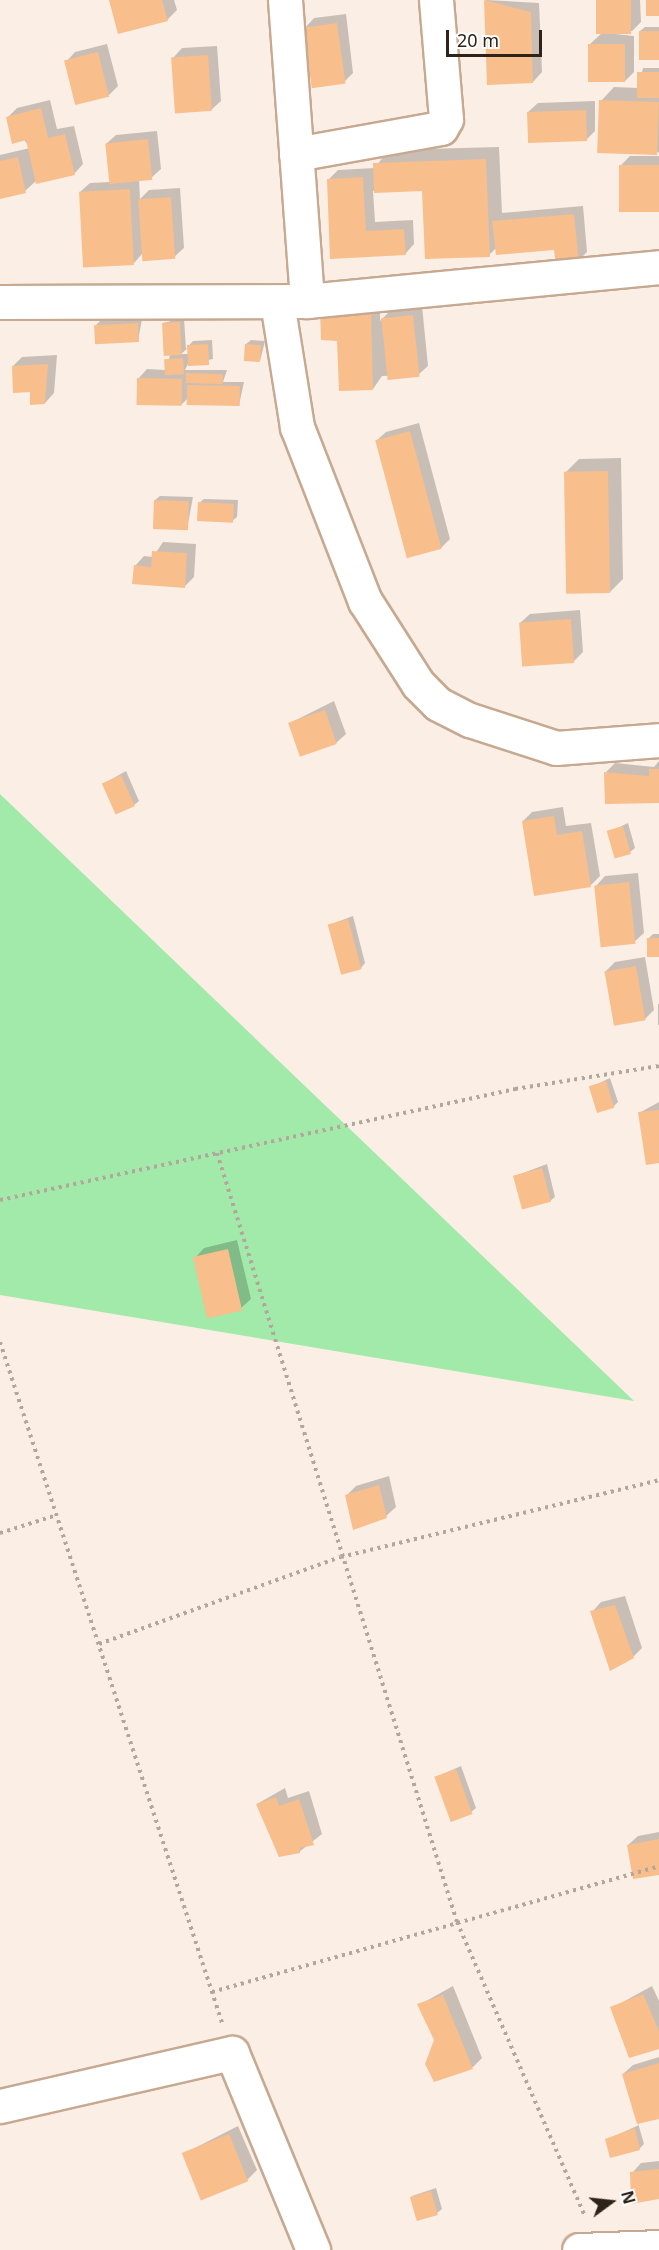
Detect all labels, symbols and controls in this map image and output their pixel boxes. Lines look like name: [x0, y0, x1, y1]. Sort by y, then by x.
scale bar: [449, 18, 545, 56]
text: 20 m: [457, 28, 499, 52]
north arrow: [581, 2172, 641, 2232]
text: N: [616, 2188, 641, 2206]

